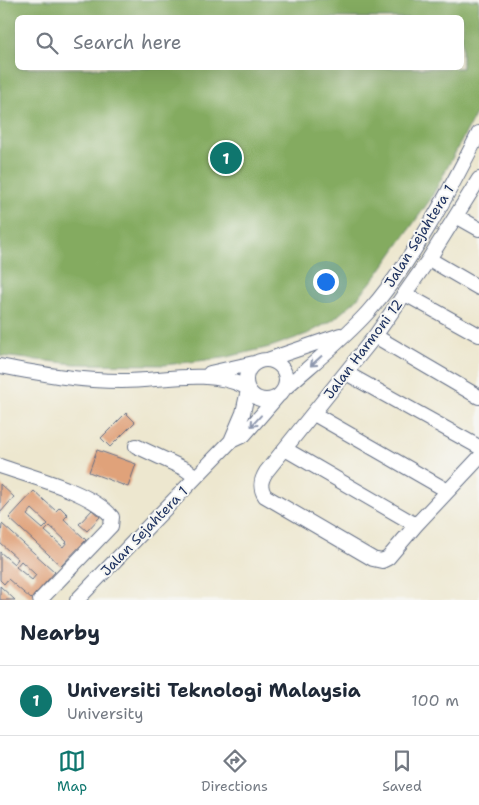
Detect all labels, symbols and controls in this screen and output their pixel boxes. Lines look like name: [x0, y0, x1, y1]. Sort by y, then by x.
search box: [15, 15, 464, 70]
icon: search: [33, 29, 61, 57]
text: Search here: [73, 30, 182, 55]
pin: 1: [210, 139, 242, 177]
street label: Jalan Sejahtera 1: [380, 181, 458, 291]
your location: [313, 269, 339, 295]
street label: Jalan Harmoni 12: [320, 295, 406, 403]
one-way arrow: [309, 355, 322, 366]
one-way arrow: [250, 415, 261, 428]
street label: Jalan Sejahtera 1: [97, 482, 191, 580]
text: Nearby: [20, 619, 100, 647]
text: Universiti Teknologi Malaysia: [67, 678, 361, 703]
text: 1: [32, 690, 40, 711]
text: 100 m: [411, 690, 459, 711]
text: University: [67, 703, 143, 724]
tab: Map: [57, 747, 87, 795]
tab: Directions: [201, 747, 268, 795]
tab: Saved: [382, 747, 422, 795]

